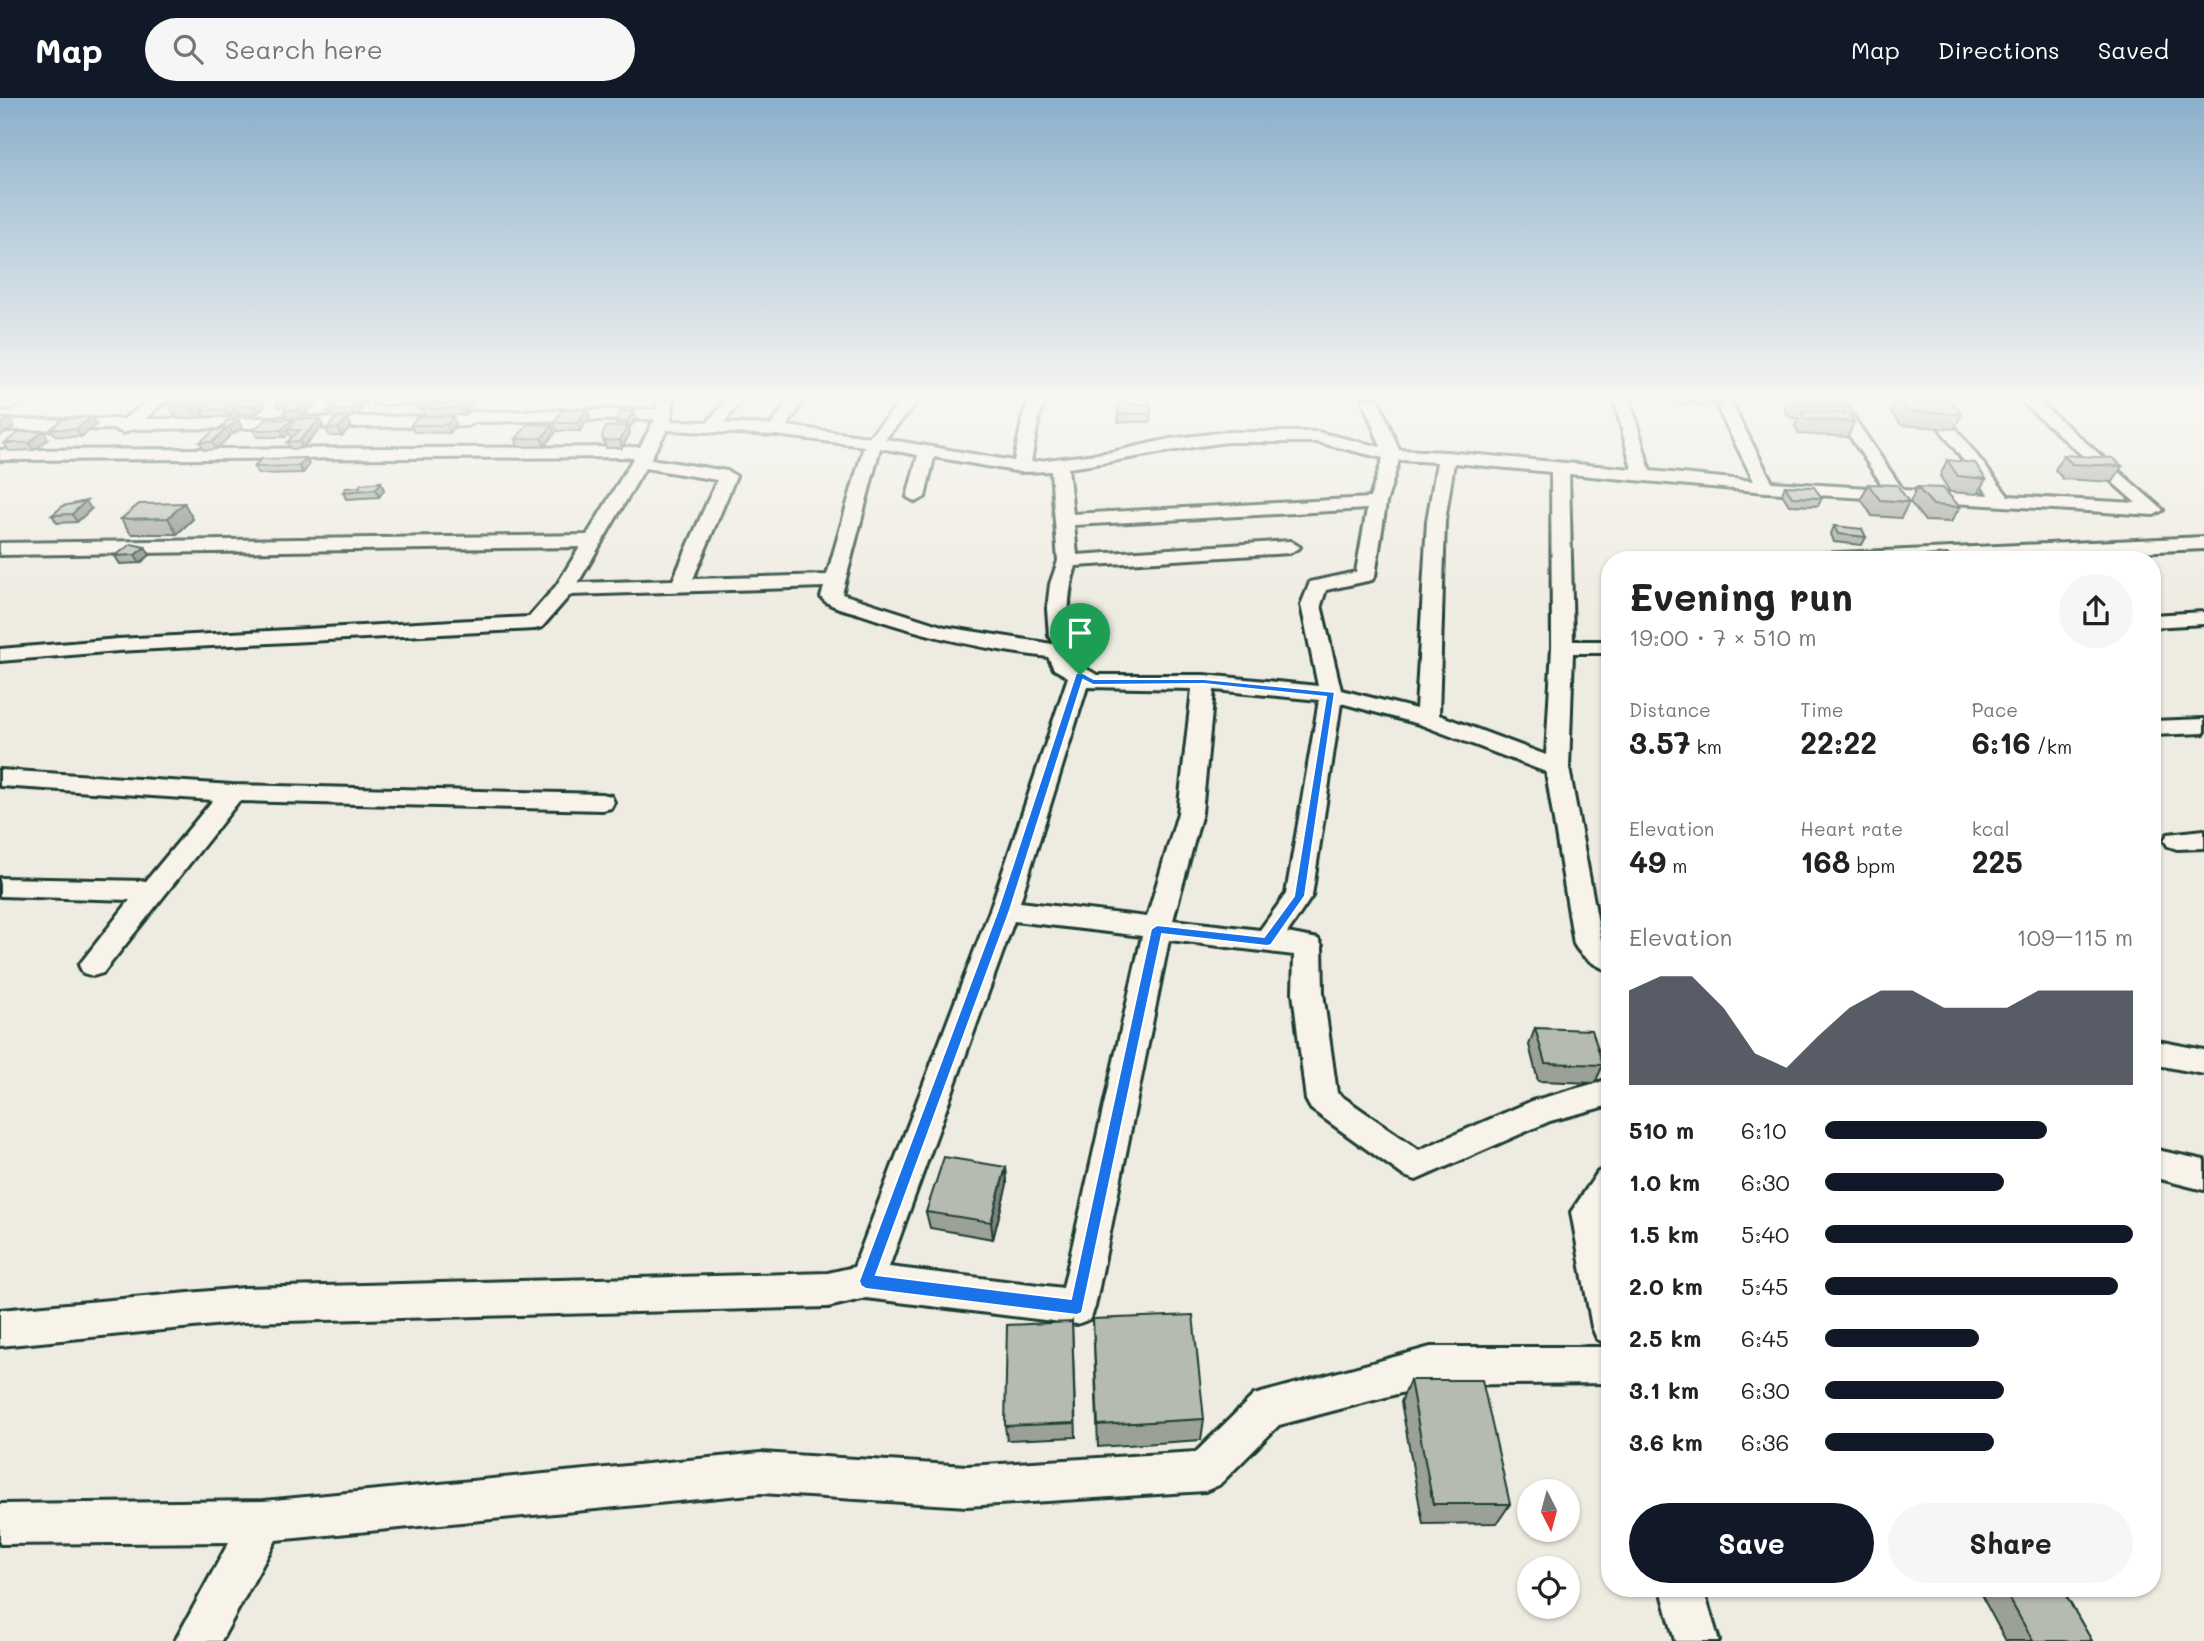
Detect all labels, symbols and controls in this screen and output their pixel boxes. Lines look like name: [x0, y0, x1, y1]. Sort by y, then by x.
search box: [145, 18, 635, 81]
text: Map: [35, 28, 103, 71]
icon: search: [169, 30, 207, 68]
text: Search here: [225, 32, 383, 66]
text: Map: [1851, 34, 1900, 65]
text: Directions: [1938, 34, 2060, 65]
text: Saved: [2098, 34, 2169, 65]
text: Evening run: [1629, 571, 1853, 621]
button: share: [2059, 574, 2133, 648]
pin: [1050, 603, 1110, 675]
icon: arrive: [1061, 614, 1099, 652]
text: 19:00 · 7 × 510 m: [1629, 622, 1817, 652]
text: Distance: [1629, 697, 1711, 722]
text: Time: [1800, 697, 1844, 722]
text: Pace: [1972, 697, 2018, 722]
text: 3.57: [1629, 722, 1690, 762]
text: 22:22: [1800, 722, 1877, 762]
text: 6:16: [1972, 722, 2031, 762]
text: km: [1690, 734, 1722, 759]
text: /km: [2031, 734, 2072, 759]
text: Elevation: [1629, 816, 1714, 841]
text: Heart rate: [1800, 816, 1903, 841]
text: kcal: [1972, 816, 2010, 841]
text: 49: [1629, 841, 1666, 881]
text: 168: [1800, 841, 1850, 881]
text: 225: [1972, 841, 2023, 881]
text: m: [1666, 853, 1687, 878]
text: bpm: [1850, 853, 1895, 878]
text: Elevation: [1629, 922, 1732, 952]
text: 109–115 m: [2016, 922, 2133, 952]
text: 510 m: [1629, 1115, 1694, 1145]
text: 6:10: [1741, 1115, 1787, 1145]
text: 1.0 km: [1629, 1167, 1700, 1197]
text: 6:30: [1741, 1167, 1790, 1197]
text: 1.5 km: [1629, 1219, 1699, 1249]
text: 5:40: [1741, 1219, 1789, 1249]
text: 2.0 km: [1629, 1271, 1703, 1301]
text: 5:45: [1741, 1271, 1788, 1301]
text: 2.5 km: [1629, 1323, 1701, 1353]
text: 6:45: [1741, 1323, 1789, 1353]
text: 3.1 km: [1629, 1375, 1699, 1405]
text: 6:30: [1741, 1375, 1790, 1405]
text: 3.6 km: [1629, 1427, 1703, 1457]
text: 6:36: [1741, 1427, 1789, 1457]
north arrow: [1517, 1479, 1580, 1542]
map controls: [1517, 1479, 1580, 1619]
button: Save: [1629, 1503, 1874, 1583]
button: Share: [1888, 1503, 2133, 1583]
button: locate: [1517, 1556, 1580, 1619]

